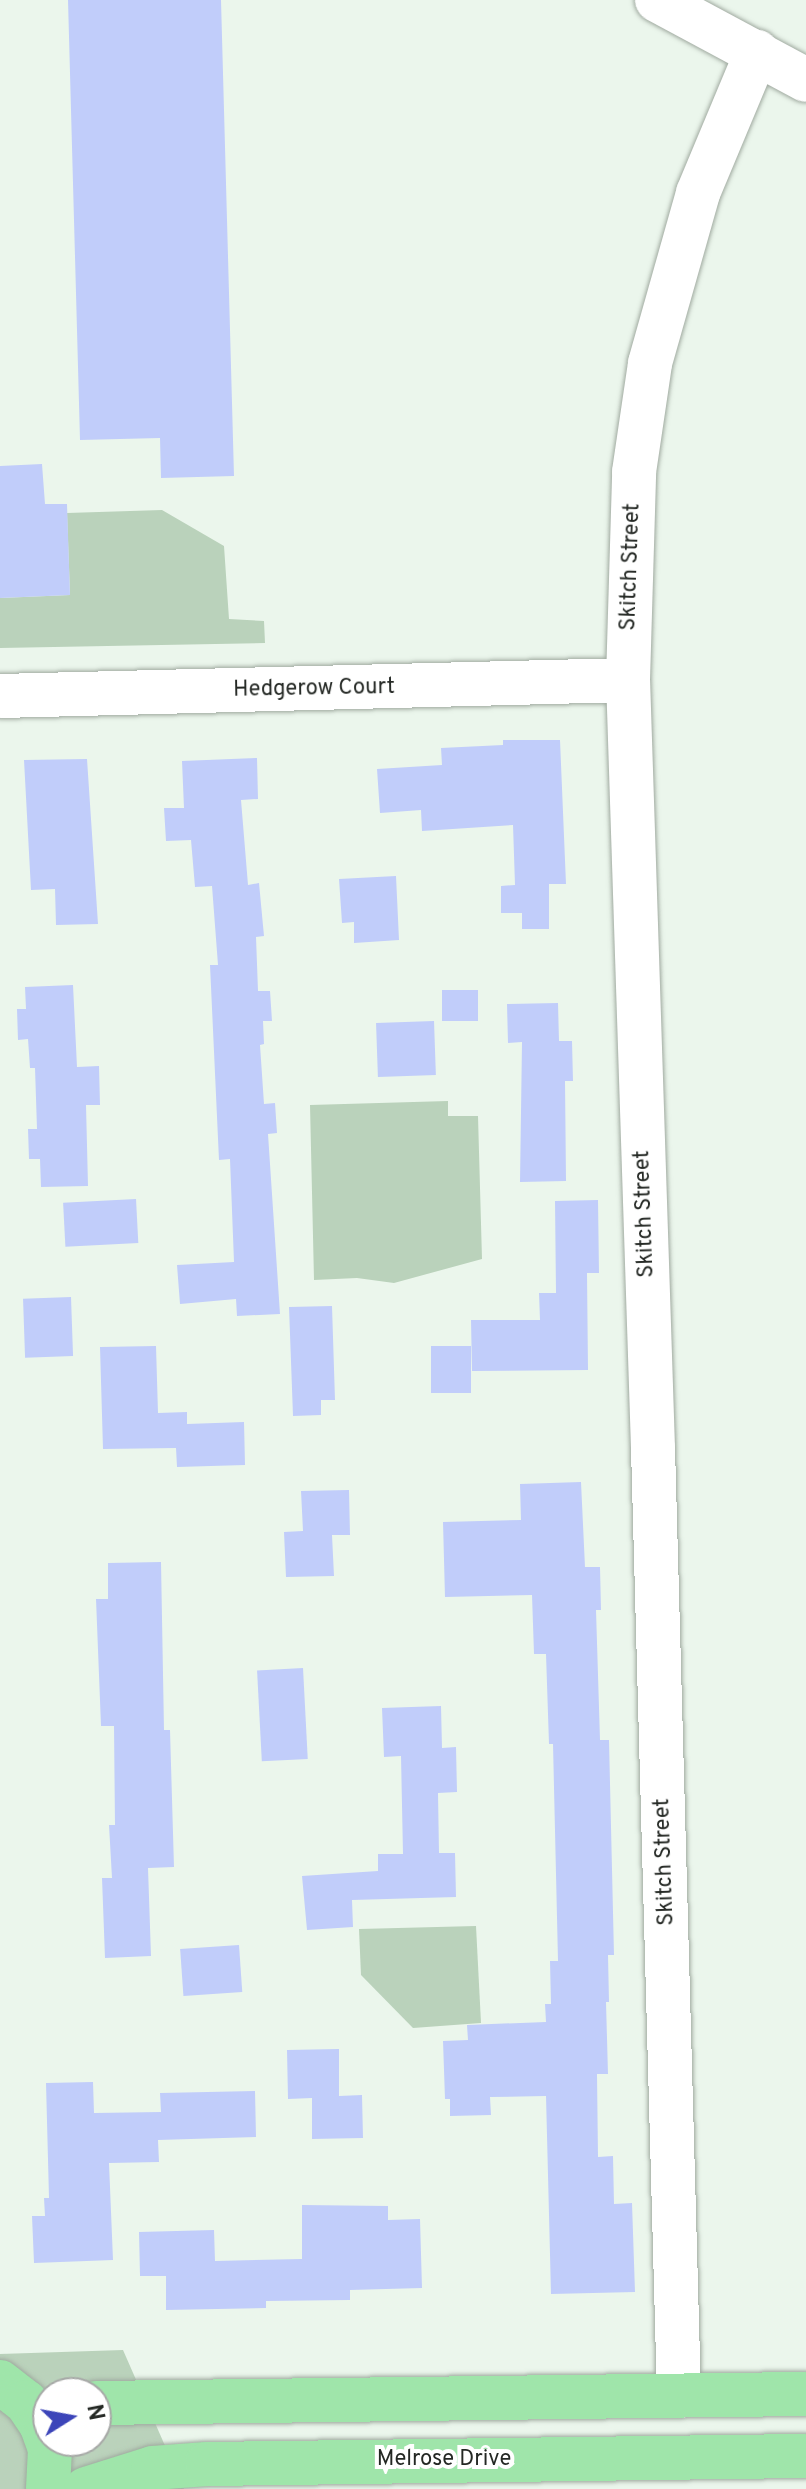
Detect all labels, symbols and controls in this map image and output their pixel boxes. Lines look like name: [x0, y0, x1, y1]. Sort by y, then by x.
street label: Skitch Street: [616, 503, 646, 631]
street label: Hedgerow Court: [233, 674, 395, 704]
street label: Skitch Street: [630, 1150, 660, 1278]
street label: Skitch Street: [650, 1798, 680, 1926]
north arrow: [32, 2377, 112, 2457]
text: N: [79, 2402, 109, 2423]
street label: Melrose Drive: [377, 2447, 511, 2473]

